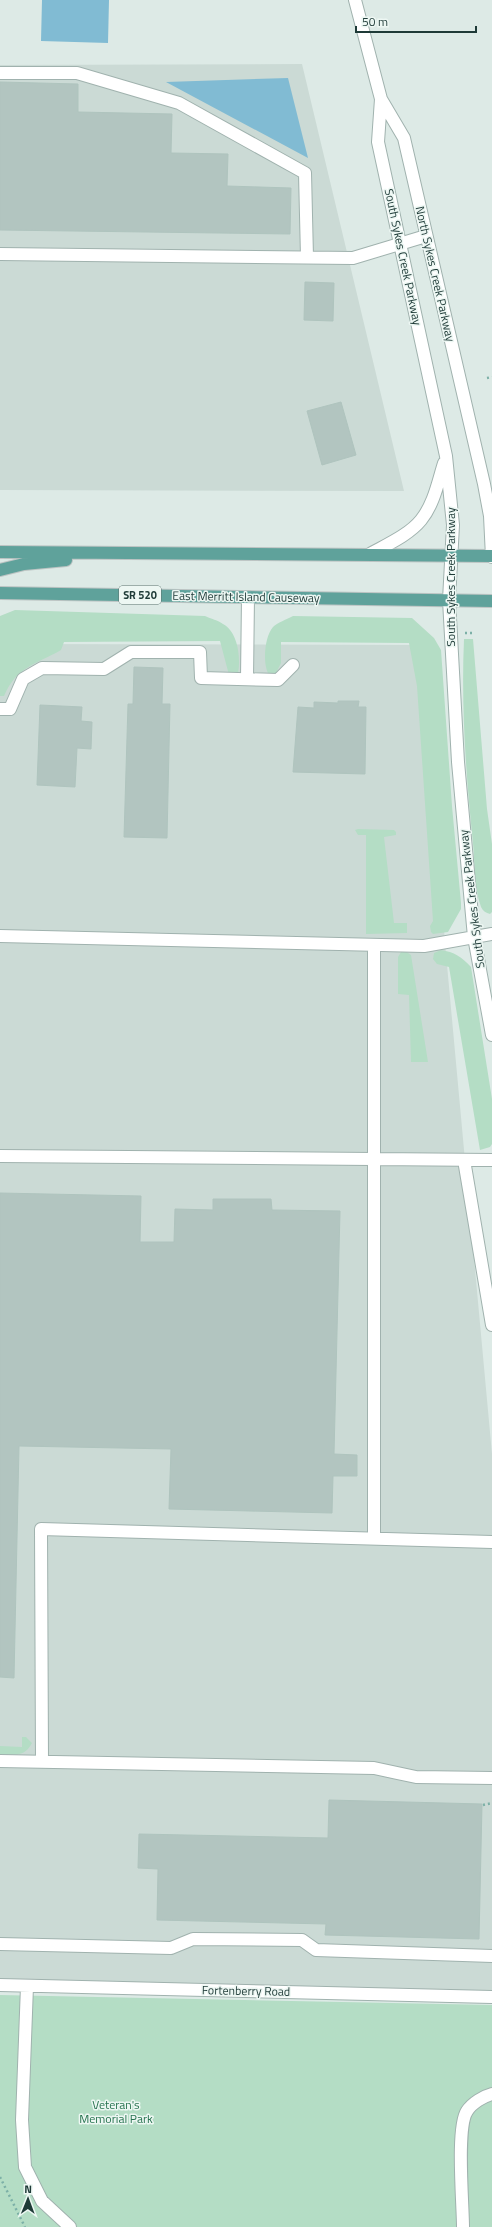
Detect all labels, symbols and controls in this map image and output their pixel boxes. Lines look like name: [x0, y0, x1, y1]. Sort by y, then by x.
scale bar: [356, 8, 476, 34]
text: 50 m: [362, 12, 388, 31]
street label: South Sykes Creek Parkway: [380, 187, 427, 327]
street label: North Sykes Creek Parkway: [411, 204, 460, 344]
street label: South Sykes Creek Parkway: [441, 507, 460, 647]
road number: SR 520: [119, 586, 161, 604]
street label: East Merritt Island Causeway: [172, 586, 320, 607]
street label: South Sykes Creek Parkway: [454, 829, 489, 969]
street label: Fortenberry Road: [202, 1980, 290, 2001]
park label: Veteran's Memorial Park: [79, 2095, 153, 2128]
north arrow: [8, 2179, 48, 2219]
text: N: [24, 2181, 32, 2197]

